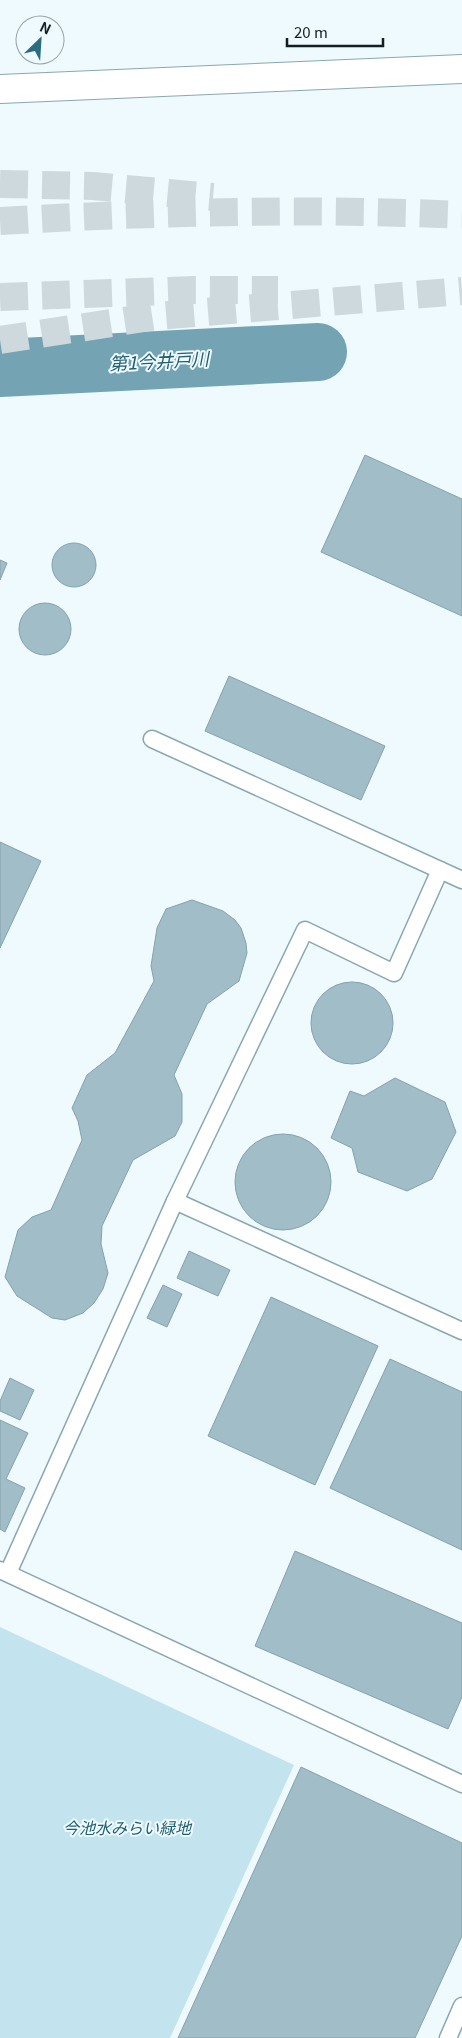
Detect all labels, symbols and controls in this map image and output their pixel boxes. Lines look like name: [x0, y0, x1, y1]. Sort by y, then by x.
north arrow: [15, 15, 65, 65]
scale bar: [287, 15, 383, 47]
text: N: [37, 16, 55, 39]
text: 20 m: [294, 21, 328, 42]
water label: 第1今井戸川: [108, 344, 212, 376]
park label: 今池水みらい緑地: [63, 1815, 193, 1839]

